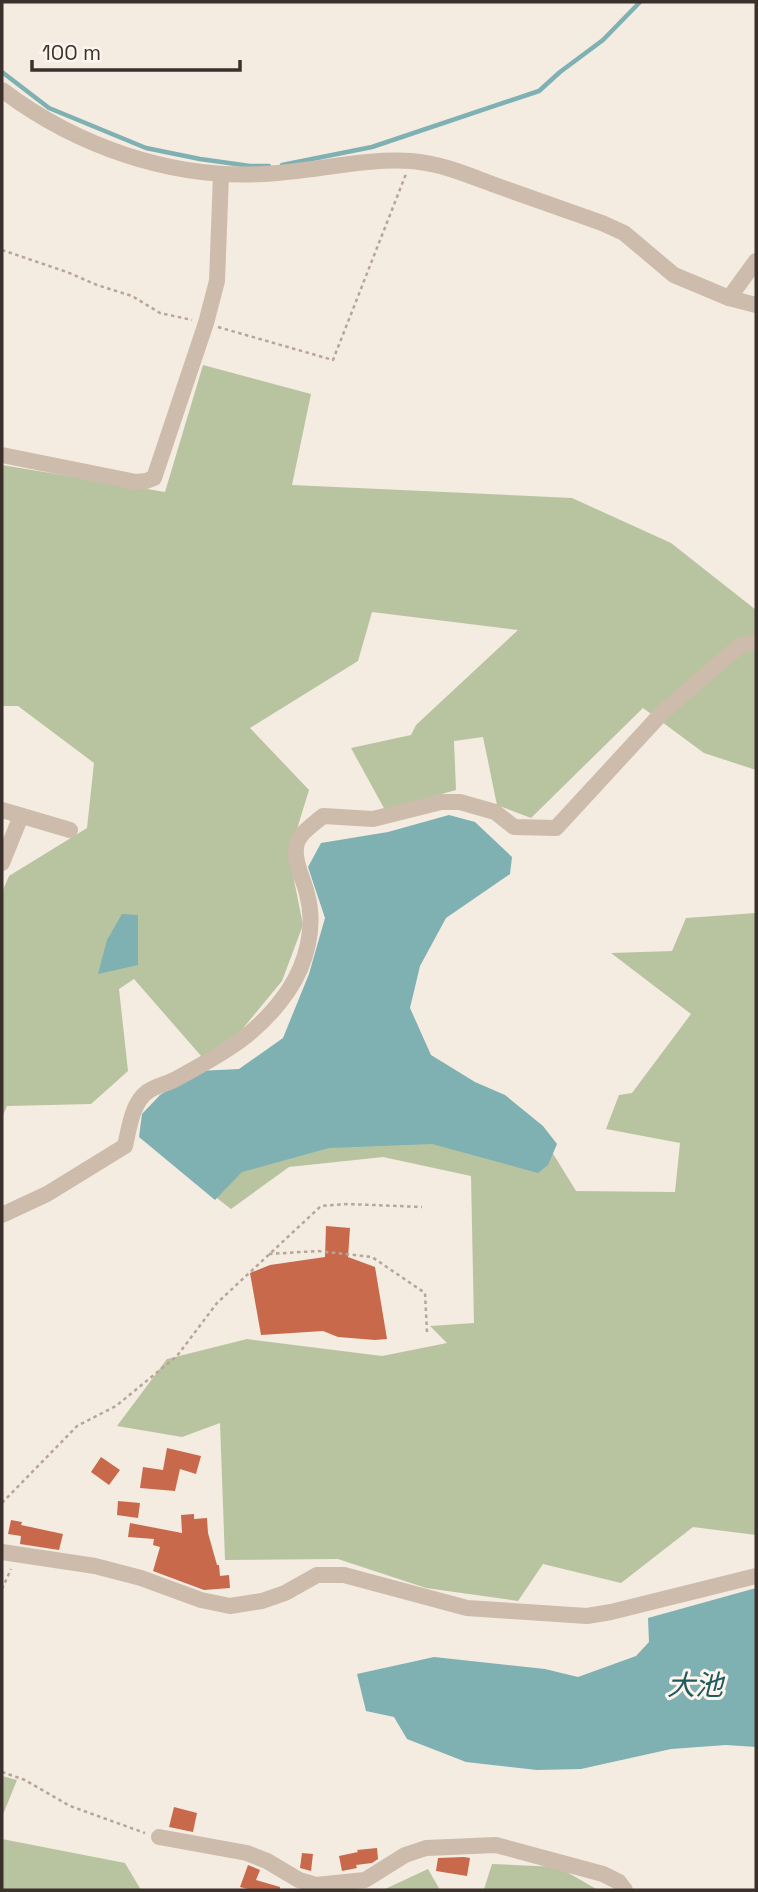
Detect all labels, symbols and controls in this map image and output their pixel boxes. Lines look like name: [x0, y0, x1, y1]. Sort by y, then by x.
scale bar: [32, 28, 240, 72]
text: 100 m: [42, 39, 101, 66]
water label: 大池: [667, 1667, 726, 1703]

